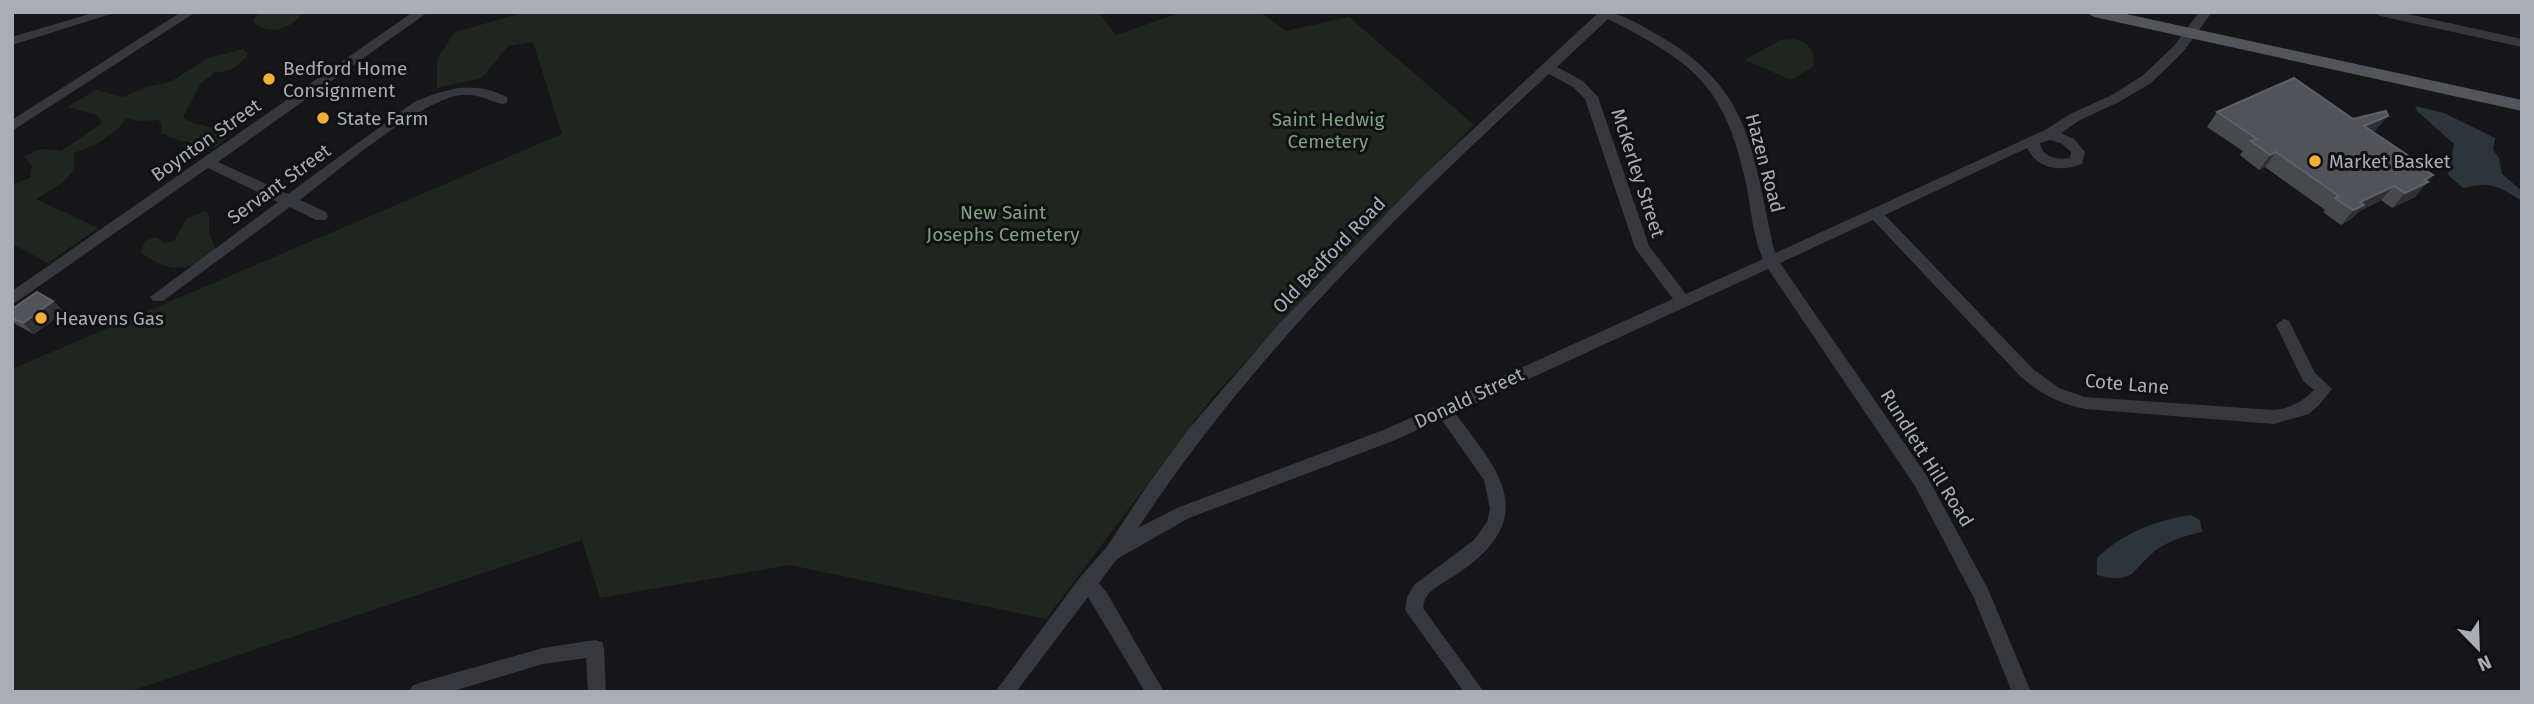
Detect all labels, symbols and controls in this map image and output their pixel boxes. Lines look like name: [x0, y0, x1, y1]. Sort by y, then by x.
place label: Bedford Home Consignment: [283, 57, 407, 102]
marker: Bedford Home Consignment: [261, 71, 277, 87]
street label: Boynton Street: [147, 94, 265, 186]
street label: McKerley Street: [1606, 106, 1670, 240]
place label: State Farm: [337, 107, 429, 130]
park label: Saint Hedwig Cemetery: [1272, 108, 1384, 153]
marker: State Farm: [315, 110, 331, 126]
street label: Hazen Road: [1741, 111, 1789, 215]
street label: Servant Street: [223, 139, 335, 229]
place label: Market Basket: [2329, 150, 2451, 173]
marker: Market Basket: [2307, 153, 2323, 169]
street label: Old Bedford Road: [1268, 192, 1390, 318]
park label: New Saint Josephs Cemetery: [926, 201, 1080, 246]
place label: Heavens Gas: [55, 307, 164, 330]
marker: Heavens Gas: [33, 310, 49, 326]
street label: Donald Street: [1411, 363, 1527, 433]
street label: Cote Lane: [2084, 369, 2170, 399]
street label: Rundlett Hill Road: [1875, 385, 1979, 531]
north arrow: [2443, 613, 2513, 683]
text: N: [2474, 650, 2495, 676]

